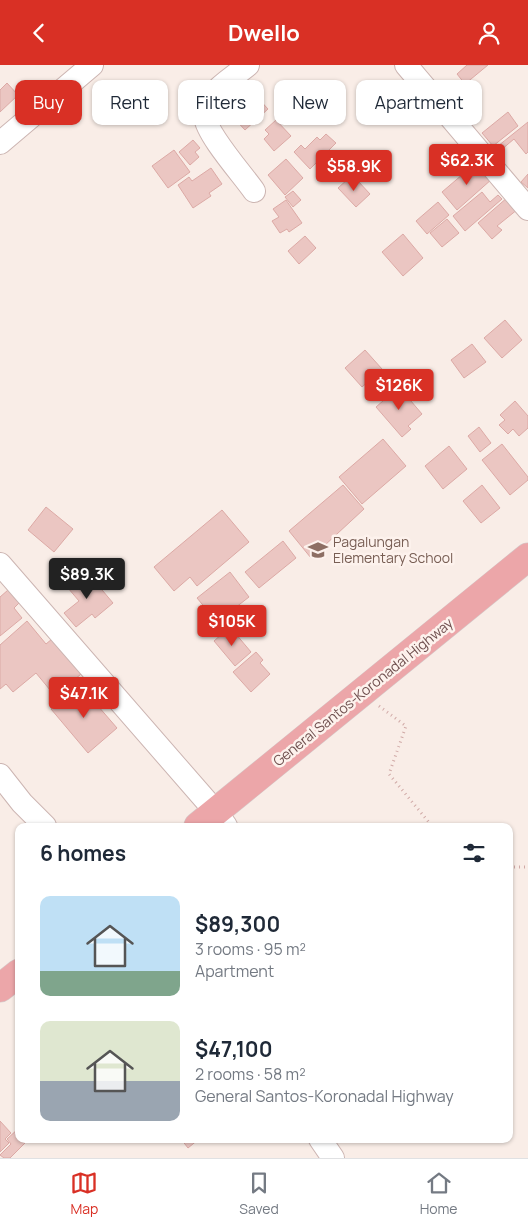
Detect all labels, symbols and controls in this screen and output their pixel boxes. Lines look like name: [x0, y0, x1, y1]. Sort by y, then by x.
text: Dwello: [228, 18, 300, 48]
icon: back: [25, 19, 53, 47]
icon: person: [475, 19, 503, 47]
chip: Buy: [15, 80, 82, 125]
chip: Rent: [92, 80, 168, 125]
chip: Filters: [178, 80, 264, 125]
chip: New: [274, 80, 346, 125]
chip: Apartment: [356, 80, 482, 125]
pin: $62.3K: [426, 143, 508, 186]
pin: $58.9K: [313, 149, 395, 192]
text: $62.3K: [440, 149, 494, 171]
text: $58.9K: [327, 155, 381, 177]
pin: $126K: [364, 369, 434, 411]
text: $126K: [376, 374, 422, 396]
place label: Pagalungan Elementary School: [333, 532, 453, 567]
school or university icon: Pagalungan Elementary School: [307, 539, 329, 561]
pin: $89.3K: [46, 557, 128, 600]
text: $89.3K: [60, 563, 114, 585]
pin: $105K: [197, 605, 267, 647]
text: $105K: [208, 610, 256, 632]
street label: General Santos-Koronadal Highway: [269, 613, 457, 770]
pin: $47.1K: [43, 677, 125, 719]
text: $47.1K: [60, 682, 108, 704]
text: 6 homes: [40, 839, 126, 867]
icon: filters: [460, 839, 488, 867]
text: $89,300: [195, 910, 280, 938]
icon: home: [80, 916, 140, 976]
text: 3 rooms · 95 m²: [195, 938, 306, 960]
text: Apartment: [195, 960, 274, 982]
text: $47,100: [195, 1035, 273, 1063]
icon: home: [80, 1041, 140, 1101]
text: 2 rooms · 58 m²: [195, 1063, 306, 1085]
text: General Santos-Koronadal Highway: [195, 1085, 454, 1107]
tab: Map: [70, 1169, 98, 1218]
tab: Saved: [239, 1169, 279, 1218]
tab: Home: [420, 1169, 458, 1218]

